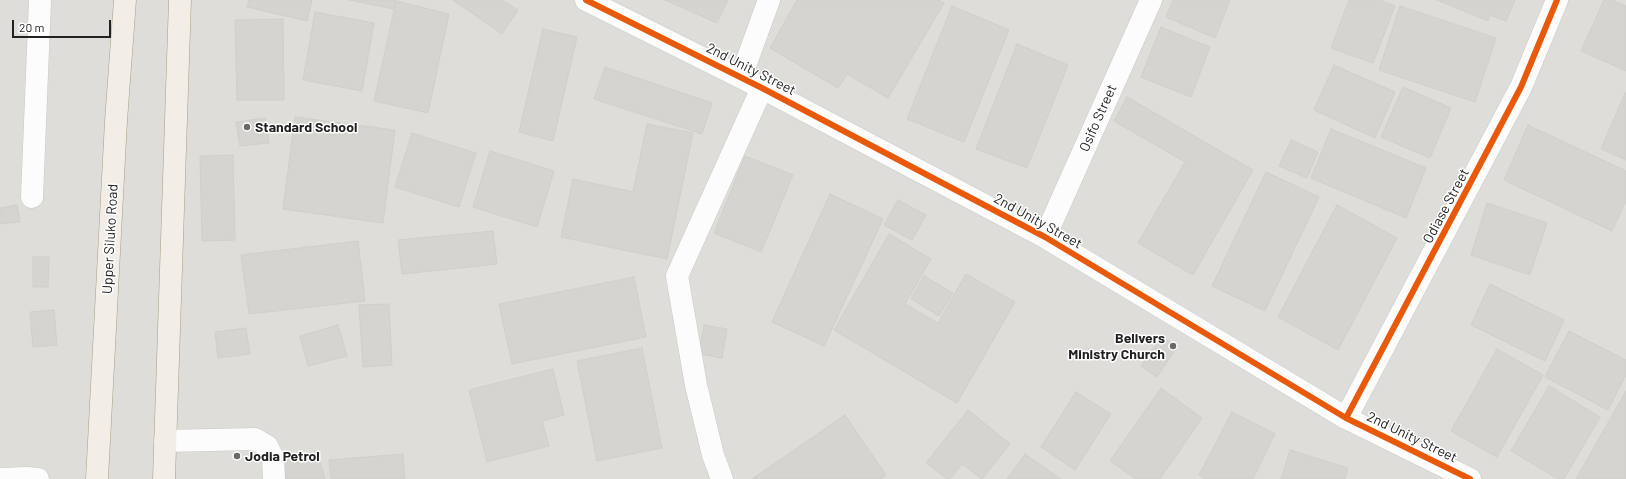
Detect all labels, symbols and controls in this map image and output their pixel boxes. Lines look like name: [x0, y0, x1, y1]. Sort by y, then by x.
scale bar: [14, 12, 113, 38]
text: 20 m: [19, 20, 45, 34]
street label: 2nd Unity Street: [703, 39, 799, 99]
street label: Osifo Street: [1076, 82, 1120, 154]
place label: Standard School: [255, 119, 357, 135]
marker: Standard School: [242, 122, 252, 132]
street label: Odiase Street: [1419, 166, 1473, 246]
street label: Upper Siluko Road: [99, 183, 121, 295]
street label: 2nd Unity Street: [991, 190, 1085, 252]
place label: Belivers Ministry Church: [1068, 330, 1165, 362]
marker: Belivers Ministry Church: [1168, 341, 1178, 351]
street label: 2nd Unity Street: [1364, 408, 1460, 466]
place label: Jodia Petrol: [245, 448, 320, 464]
marker: Jodia Petrol: [232, 451, 242, 461]

